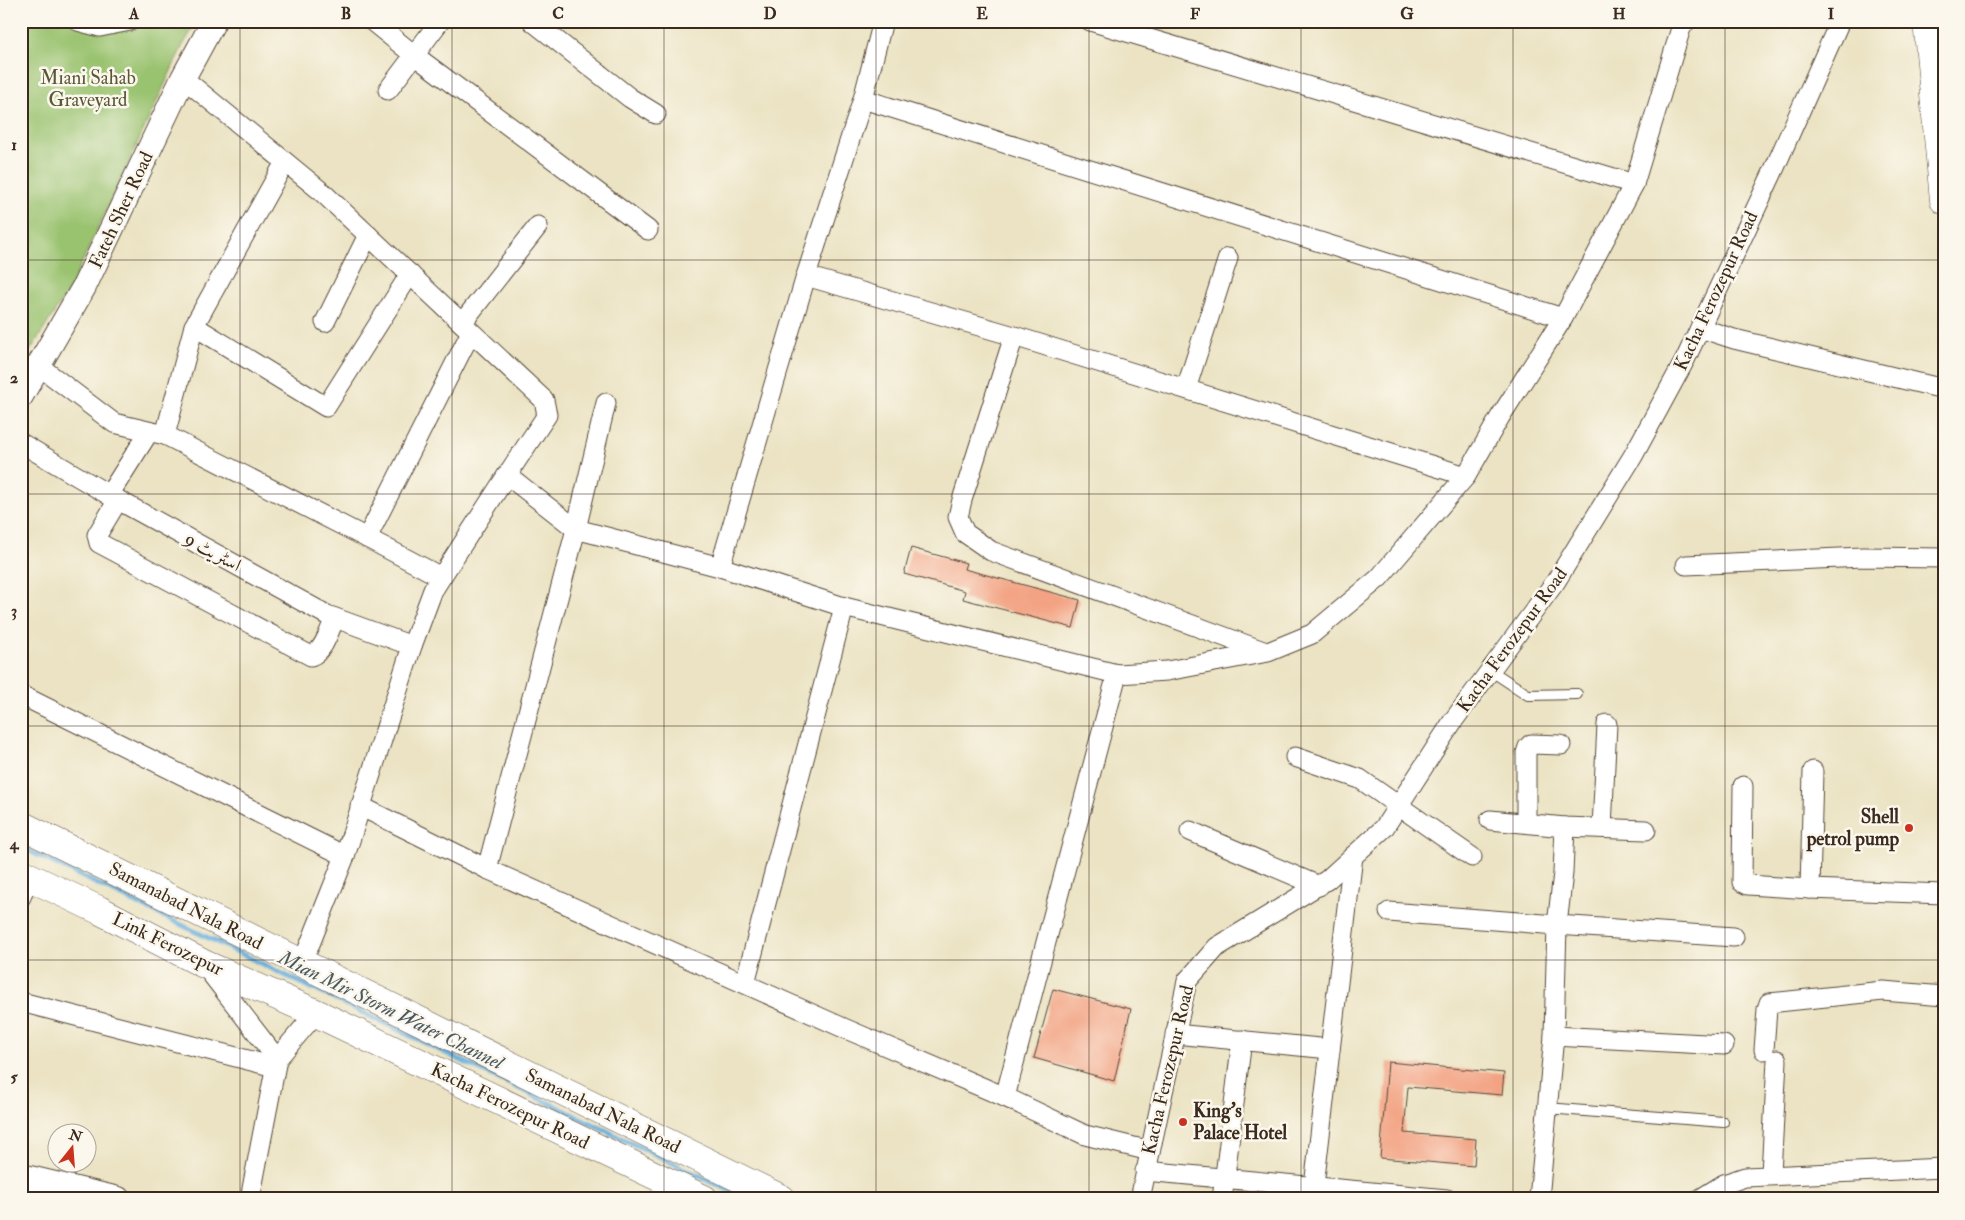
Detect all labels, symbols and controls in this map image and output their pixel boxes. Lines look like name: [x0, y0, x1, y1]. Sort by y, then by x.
text: A: [128, 4, 140, 24]
text: B: [341, 4, 351, 24]
text: C: [552, 4, 564, 24]
text: D: [763, 4, 777, 24]
text: E: [976, 4, 988, 24]
text: F: [1190, 4, 1200, 24]
text: G: [1400, 4, 1414, 24]
text: H: [1612, 4, 1626, 24]
text: I: [1828, 4, 1835, 24]
park label: Miani Sahab Graveyard: [40, 66, 136, 112]
text: 1: [11, 135, 17, 155]
street label: Fateh Sher Road: [83, 147, 159, 272]
street label: Kacha Ferozepur Road: [1668, 207, 1765, 375]
text: 2: [10, 368, 18, 388]
street label: اسٹریٹ 9: [179, 526, 245, 577]
street label: Kacha Ferozepur Road: [1451, 562, 1574, 718]
text: 3: [11, 601, 17, 621]
place label: Shell petrol pump: [1806, 805, 1899, 852]
marker: Shell petrol pump: [1903, 822, 1915, 834]
text: 4: [9, 834, 20, 854]
street label: Samanabad Nala Road: [105, 857, 268, 956]
street label: Link Ferozepur: [108, 907, 228, 982]
water label: Mian Mir Storm Water Channel: [274, 944, 509, 1076]
street label: Kacha Ferozepur Road: [1137, 982, 1200, 1157]
street label: Kacha Ferozepur Road: [426, 1057, 594, 1156]
street label: Samanabad Nala Road: [521, 1063, 685, 1159]
text: 5: [10, 1067, 18, 1087]
place label: King's Palace Hotel: [1193, 1099, 1287, 1145]
marker: King's Palace Hotel: [1177, 1116, 1189, 1128]
north arrow: [48, 1122, 98, 1172]
text: N: [66, 1126, 85, 1146]

